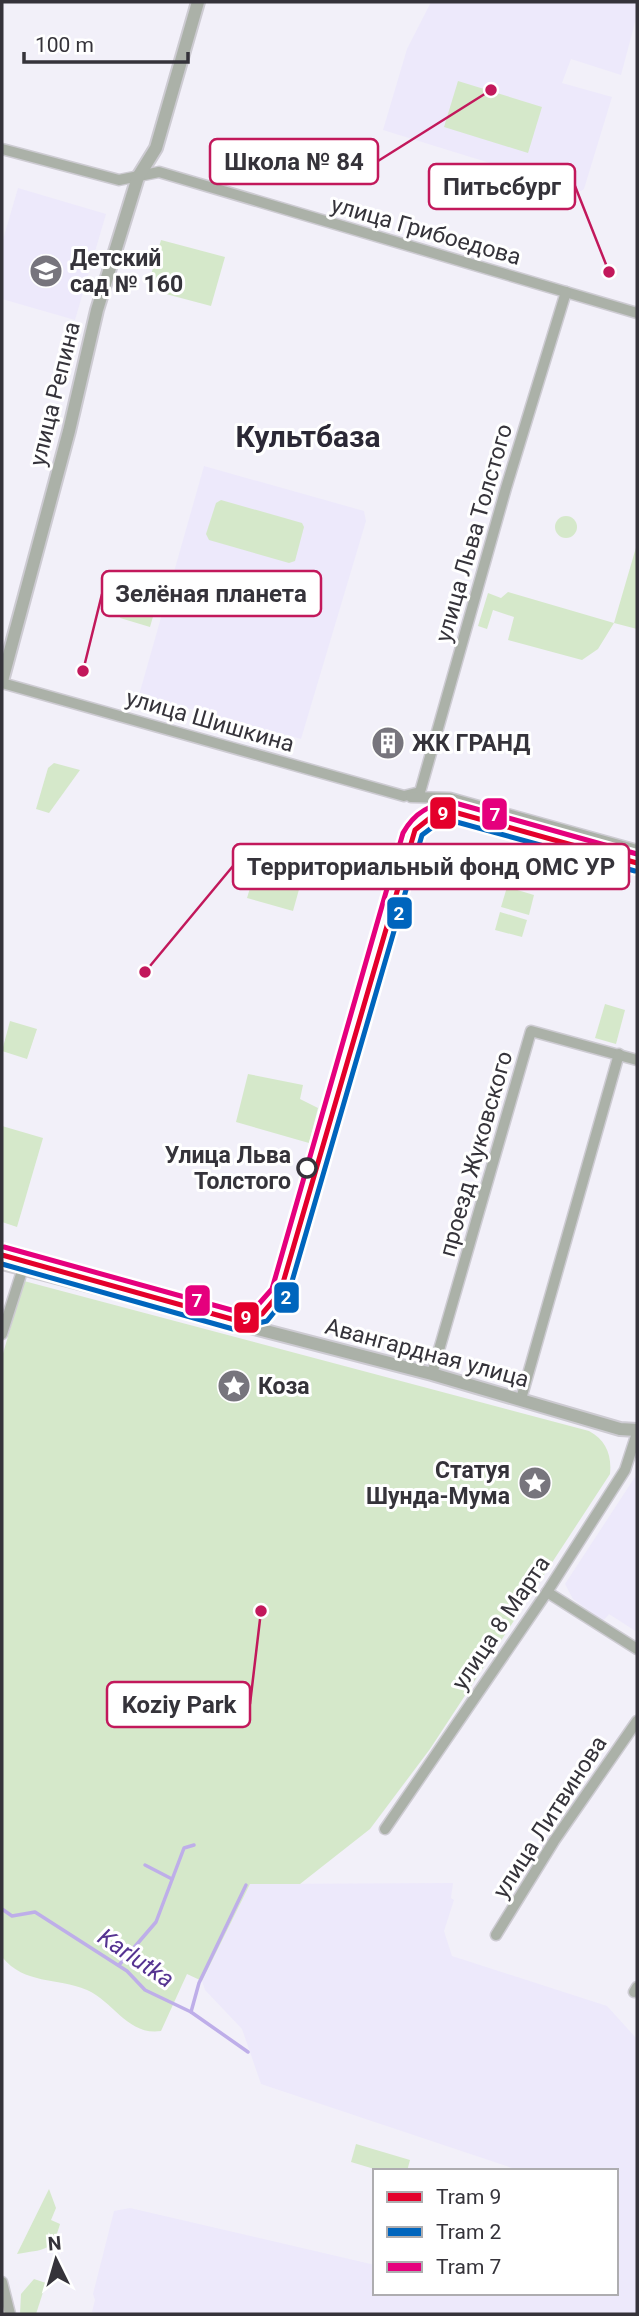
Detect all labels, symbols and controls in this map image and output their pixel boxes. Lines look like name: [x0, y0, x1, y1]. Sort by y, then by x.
scale bar: [24, 21, 189, 65]
text: 100 m: [35, 33, 94, 57]
callout: Школа № 84: [210, 139, 378, 184]
text: Школа № 84: [224, 148, 364, 176]
callout: Питьсбург: [429, 164, 575, 209]
text: Питьсбург: [443, 173, 561, 201]
street label: улица Грибоедова: [328, 191, 524, 271]
place label: Детский сад № 160: [70, 245, 183, 298]
school or university icon: Детский сад № 160: [27, 252, 65, 290]
street label: улица Репина: [24, 319, 86, 469]
district label: Культбаза: [235, 419, 381, 454]
street label: улица Льва Толстого: [430, 421, 518, 645]
callout: Зелёная планета: [102, 571, 321, 616]
text: Зелёная планета: [115, 580, 307, 608]
street label: улица Шишкина: [123, 684, 297, 758]
building icon: ЖК ГРАНД: [369, 724, 407, 762]
place label: ЖК ГРАНД: [412, 730, 530, 757]
line badge: 9: [429, 796, 457, 830]
line badge: 7: [481, 797, 508, 831]
text: 9: [438, 802, 448, 825]
text: 7: [490, 803, 501, 826]
callout: Территориальный фонд ОМС УР: [233, 844, 629, 889]
text: Территориальный фонд ОМС УР: [247, 853, 615, 881]
line badge: 2: [386, 896, 413, 930]
text: 2: [394, 902, 405, 925]
street label: проезд Жуковского: [434, 1048, 518, 1260]
place label: Улица Льва Толстого: [165, 1142, 291, 1195]
marker: Улица Льва Толстого: [297, 1158, 317, 1178]
line badge: 2: [273, 1281, 300, 1314]
line badge: 7: [184, 1284, 211, 1317]
text: 2: [281, 1286, 292, 1309]
text: 7: [192, 1289, 203, 1312]
line badge: 9: [233, 1301, 260, 1334]
text: 9: [241, 1306, 251, 1329]
street label: Авангардная улица: [322, 1313, 532, 1393]
place icon: Коза: [215, 1367, 253, 1405]
place label: Коза: [258, 1373, 310, 1400]
place label: Статуя Шунда-Мума: [366, 1457, 510, 1510]
place icon: Статуя Шунда-Мума: [516, 1464, 554, 1502]
street label: улица 8 Марта: [446, 1551, 556, 1695]
callout: Koziy Park: [107, 1682, 250, 1727]
text: Koziy Park: [122, 1691, 238, 1719]
street label: улица Литвинова: [487, 1731, 613, 1903]
water label: Karlutka: [93, 1922, 179, 1994]
legend: [373, 2169, 618, 2295]
text: Tram 9: [436, 2185, 501, 2209]
text: Tram 2: [436, 2220, 502, 2244]
north arrow: [21, 2225, 91, 2295]
text: N: [47, 2232, 62, 2256]
text: Tram 7: [436, 2255, 501, 2279]

